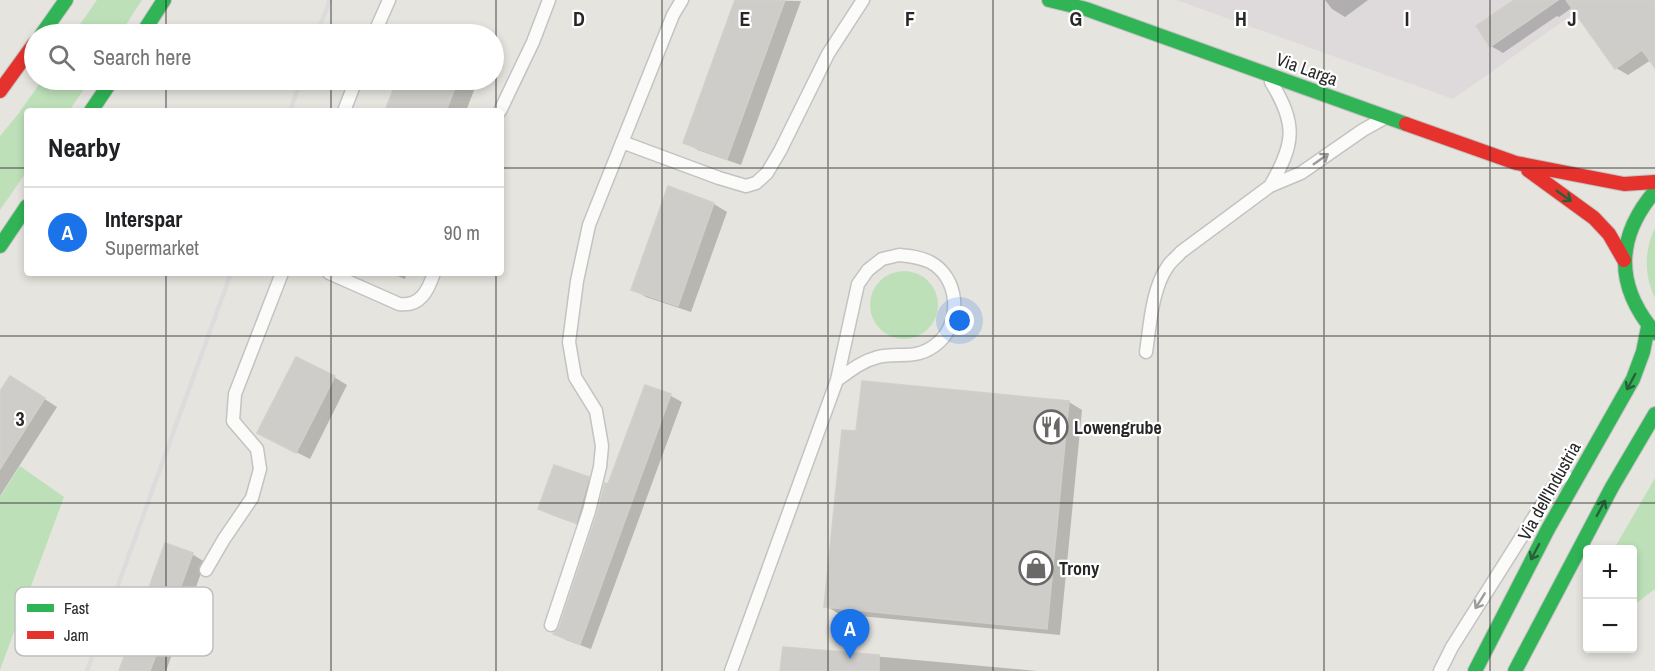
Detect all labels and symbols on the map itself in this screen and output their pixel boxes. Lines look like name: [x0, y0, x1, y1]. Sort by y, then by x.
text: D: [573, 5, 585, 32]
text: E: [740, 5, 751, 32]
text: F: [905, 5, 915, 32]
text: G: [1070, 5, 1082, 32]
text: H: [1235, 5, 1247, 32]
text: I: [1405, 5, 1409, 32]
text: J: [1567, 5, 1577, 32]
street label: Via Larga: [1273, 46, 1341, 92]
one-way arrow: [1313, 153, 1329, 165]
one-way arrow: [1556, 190, 1572, 202]
your location: [945, 306, 974, 335]
one-way arrow: [1625, 373, 1637, 390]
text: 3: [15, 405, 25, 432]
restaurant icon: Lowengrube: [1033, 409, 1069, 445]
place label: Lowengrube: [1074, 415, 1162, 440]
street label: Via dell'Industria: [1512, 437, 1586, 545]
one-way arrow: [1596, 499, 1607, 517]
one-way arrow: [1529, 543, 1541, 561]
shop icon: Trony: [1018, 550, 1054, 586]
place label: Trony: [1059, 556, 1100, 581]
legend: [15, 587, 213, 656]
one-way arrow: [1474, 592, 1486, 609]
text: Fast: [64, 597, 89, 619]
pin: A: [830, 610, 870, 659]
text: Jam: [64, 624, 89, 646]

